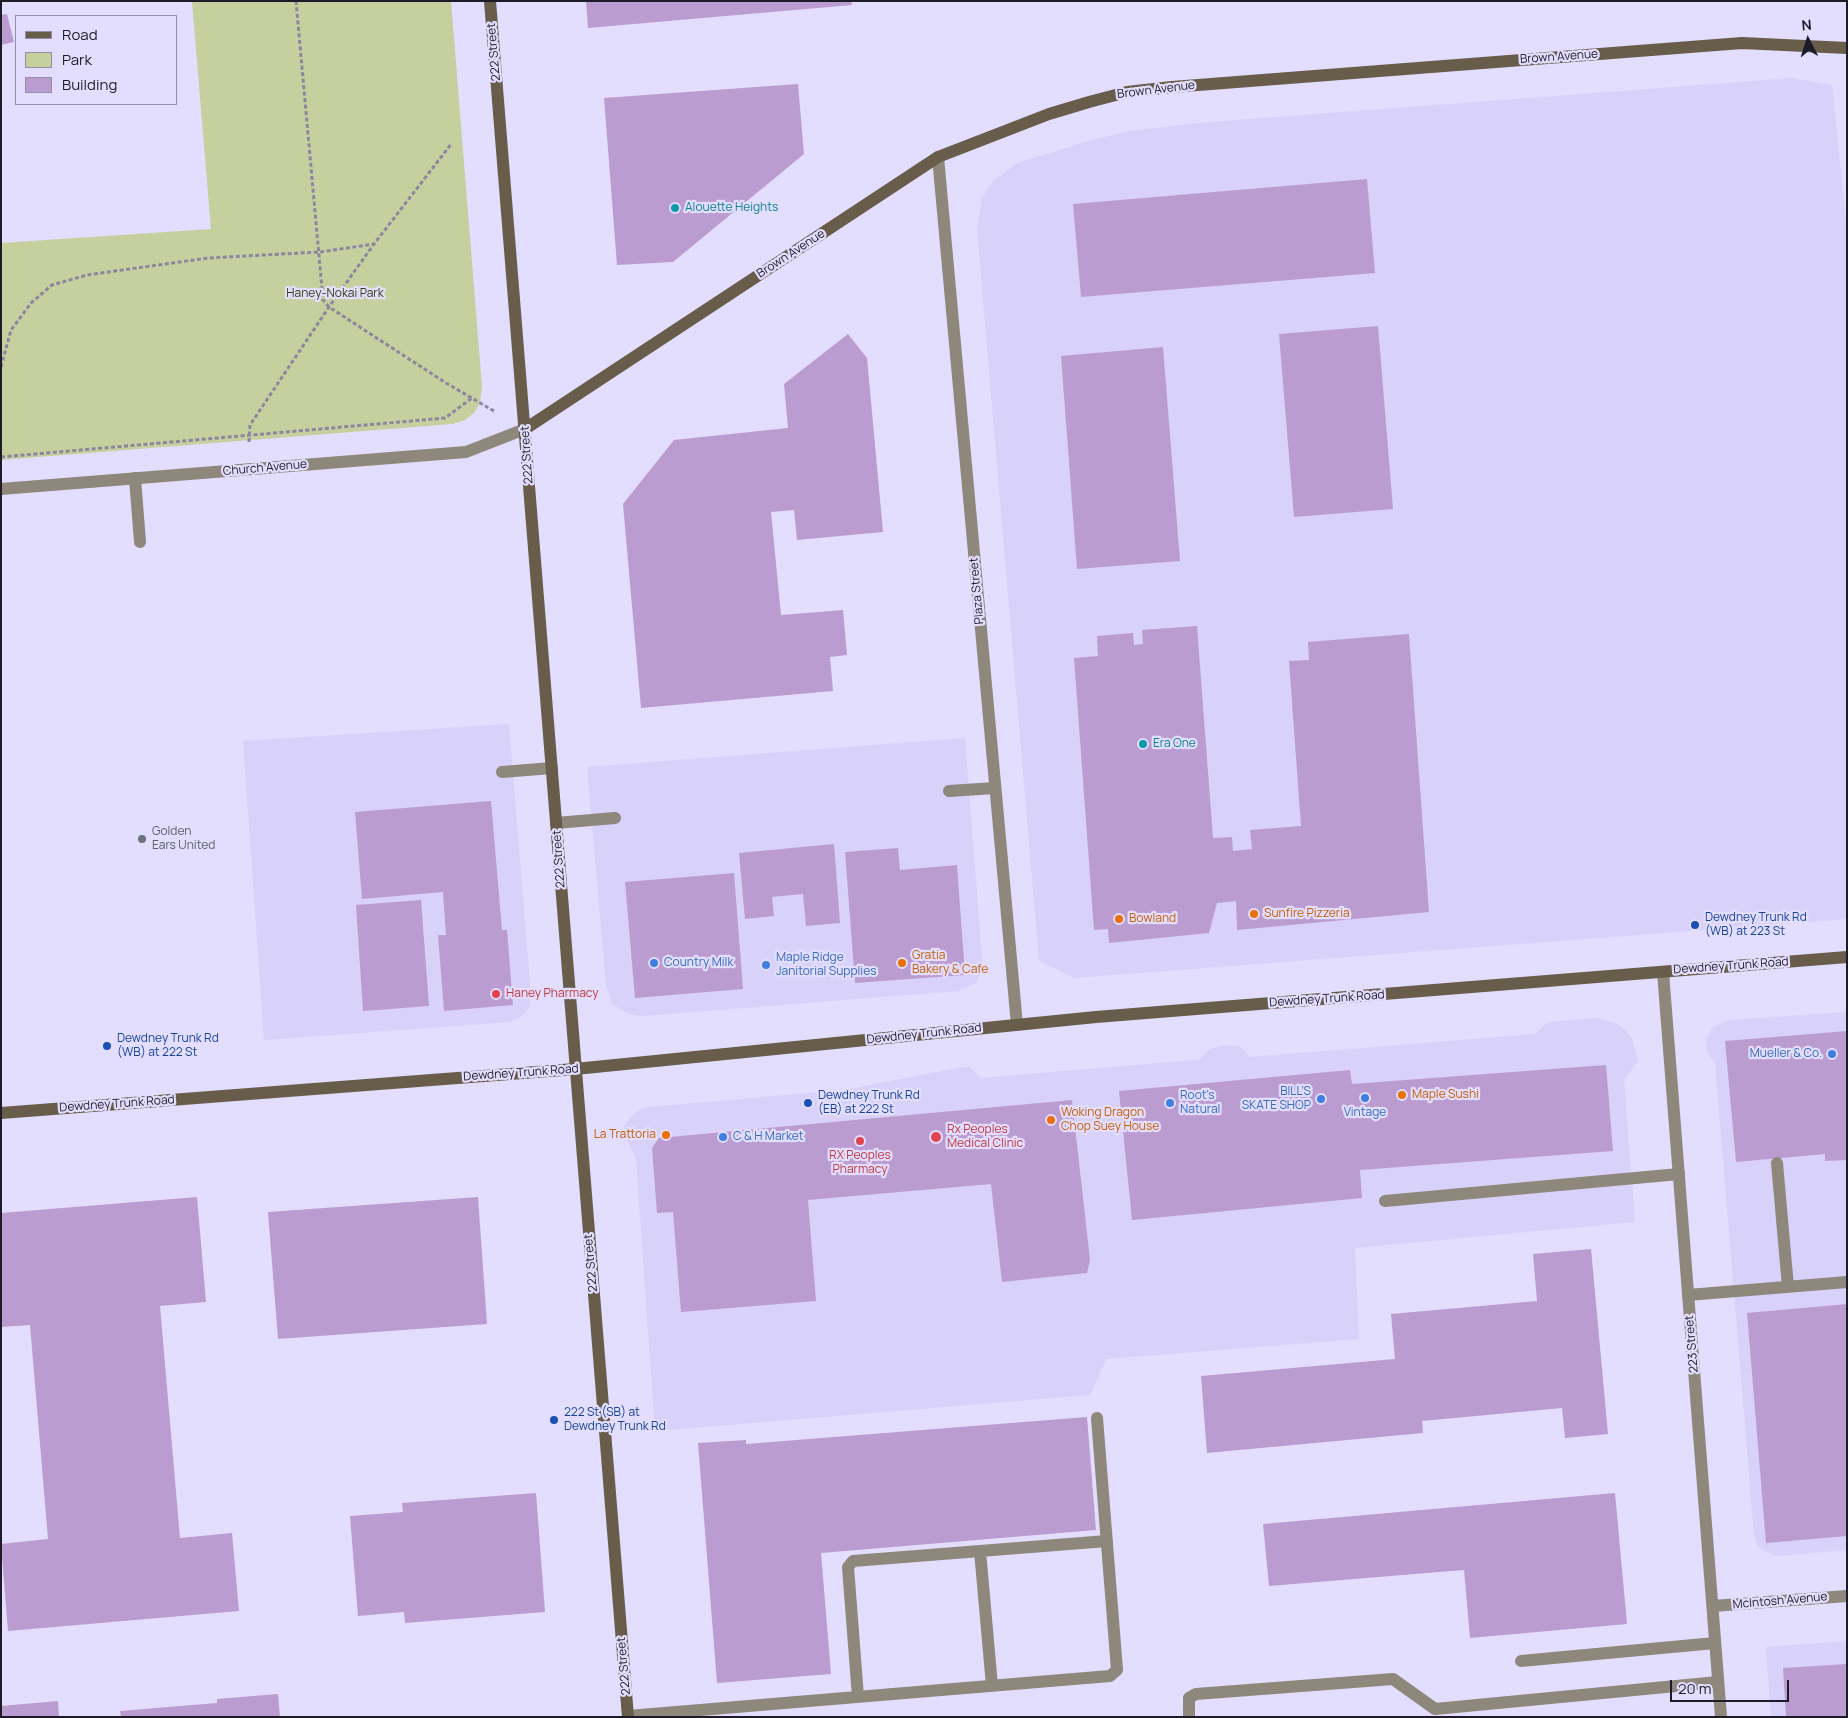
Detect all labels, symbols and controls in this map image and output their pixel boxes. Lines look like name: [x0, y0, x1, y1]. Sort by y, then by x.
legend: [15, 15, 178, 105]
north arrow: [1783, 15, 1833, 65]
text: N: [1801, 15, 1812, 34]
street label: 222 Street: [484, 22, 504, 82]
text: Road: [62, 24, 98, 45]
street label: Brown Avenue: [1519, 47, 1599, 67]
text: Park: [62, 49, 92, 70]
text: Building: [62, 74, 117, 95]
street label: Brown Avenue: [1116, 78, 1196, 102]
place label: Alouette Heights: [685, 201, 778, 215]
marker: Alouette Heights: [669, 202, 681, 214]
street label: Brown Avenue: [754, 227, 828, 281]
park label: Haney-Nokai Park: [286, 287, 384, 301]
street label: 222 Street: [518, 425, 536, 485]
street label: Church Avenue: [222, 457, 308, 479]
street label: Plaza Street: [967, 557, 987, 625]
place label: Era One: [1153, 737, 1196, 751]
marker: Era One: [1137, 738, 1149, 750]
place label: Golden Ears United: [152, 825, 215, 853]
street label: 222 Street: [550, 829, 568, 889]
marker: Golden Ears United: [136, 833, 148, 845]
place label: Sunfire Pizzeria: [1264, 907, 1350, 921]
marker: Sunfire Pizzeria: [1248, 908, 1260, 920]
place label: Dewdney Trunk Rd (WB) at 223 St: [1705, 911, 1807, 939]
place label: Bowland: [1129, 912, 1176, 926]
marker: Bowland: [1113, 913, 1125, 925]
marker: Dewdney Trunk Rd (WB) at 223 St: [1689, 919, 1701, 931]
place label: Gratia Bakery & Cafe: [912, 949, 988, 977]
place label: Maple Ridge Janitorial Supplies: [776, 951, 876, 979]
street label: Dewdney Trunk Road: [1673, 955, 1789, 977]
place label: Country Milk: [664, 956, 733, 970]
marker: Country Milk: [648, 957, 660, 969]
marker: Gratia Bakery & Cafe: [896, 957, 908, 969]
marker: Maple Ridge Janitorial Supplies: [760, 959, 772, 971]
place label: Haney Pharmacy: [506, 987, 599, 1001]
marker: Haney Pharmacy: [490, 988, 502, 1000]
street label: Dewdney Trunk Road: [1269, 988, 1385, 1010]
street label: Dewdney Trunk Road: [866, 1021, 982, 1047]
place label: Dewdney Trunk Rd (WB) at 222 St: [117, 1032, 219, 1060]
marker: Dewdney Trunk Rd (WB) at 222 St: [101, 1040, 113, 1052]
place label: Mueller & Co.: [1750, 1047, 1822, 1061]
marker: Mueller & Co.: [1826, 1048, 1838, 1060]
street label: Dewdney Trunk Road: [463, 1062, 579, 1084]
place label: BILL’S SKATE SHOP: [1242, 1085, 1311, 1113]
place label: Maple Sushi: [1412, 1088, 1479, 1102]
place label: Dewdney Trunk Rd (EB) at 222 St: [818, 1089, 920, 1117]
place label: Root's Natural: [1180, 1089, 1220, 1117]
marker: Maple Sushi: [1396, 1089, 1408, 1101]
marker: Vintage: [1359, 1092, 1371, 1104]
street label: Dewdney Trunk Road: [59, 1093, 175, 1115]
marker: BILL’S SKATE SHOP: [1315, 1093, 1327, 1105]
marker: Dewdney Trunk Rd (EB) at 222 St: [802, 1097, 814, 1109]
marker: Root's Natural: [1164, 1097, 1176, 1109]
place label: Woking Dragon Chop Suey House: [1061, 1106, 1159, 1134]
place label: Vintage: [1344, 1106, 1386, 1120]
marker: Woking Dragon Chop Suey House: [1045, 1114, 1057, 1126]
place label: Rx Peoples Medical Clinic: [947, 1123, 1023, 1151]
place label: La Trattoria: [594, 1128, 656, 1142]
marker: La Trattoria: [660, 1129, 672, 1141]
place label: C & H Market: [733, 1130, 804, 1144]
marker: Rx Peoples Medical Clinic: [929, 1130, 943, 1144]
marker: C & H Market: [717, 1131, 729, 1143]
marker: RX Peoples Pharmacy: [854, 1135, 866, 1147]
place label: RX Peoples Pharmacy: [829, 1149, 891, 1177]
street label: 222 Street: [581, 1233, 601, 1293]
street label: 223 Street: [1682, 1315, 1702, 1373]
place label: 222 St (SB) at Dewdney Trunk Rd: [564, 1406, 666, 1434]
marker: 222 St (SB) at Dewdney Trunk Rd: [548, 1414, 560, 1426]
street label: McIntosh Avenue: [1732, 1590, 1828, 1612]
street label: 222 Street: [614, 1636, 634, 1696]
scale bar: [1673, 1670, 1792, 1702]
text: 20 m: [1678, 1678, 1711, 1699]

